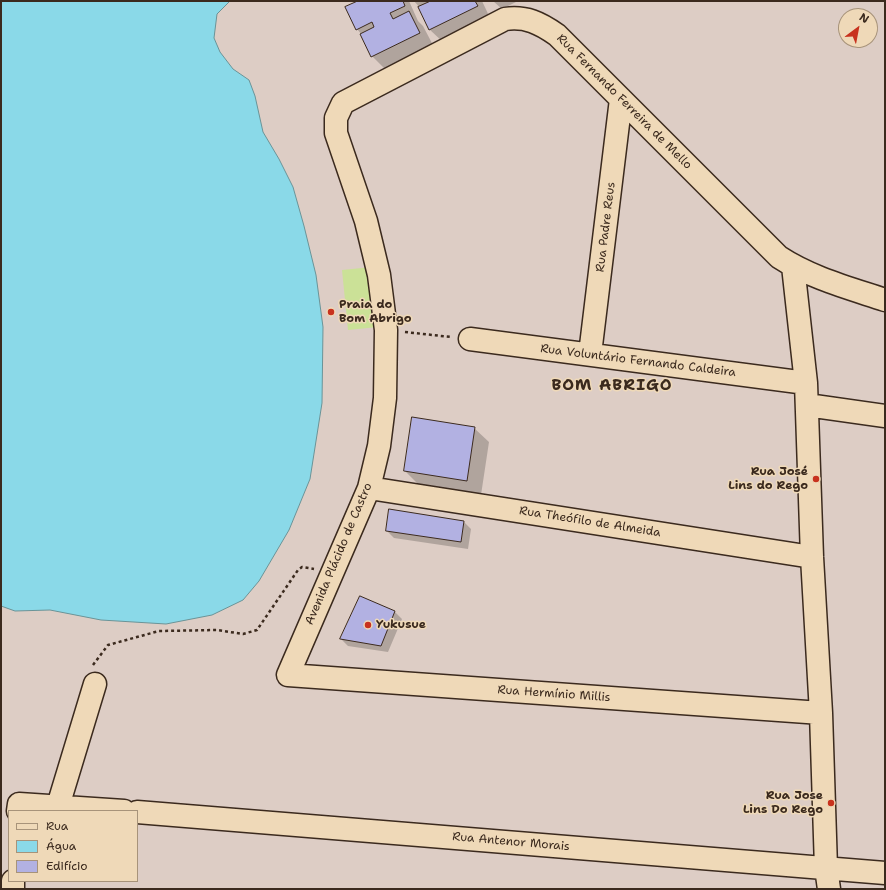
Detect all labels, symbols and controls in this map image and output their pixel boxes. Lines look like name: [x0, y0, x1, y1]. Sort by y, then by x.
north arrow: [838, 8, 878, 48]
text: N: [856, 10, 872, 27]
street label: Rua Fernando Ferreira de Mello: [553, 31, 695, 173]
street label: Rua Padre Reus: [593, 181, 619, 273]
place label: Praia do Bom Abrigo: [339, 298, 411, 326]
marker: Praia do Bom Abrigo: [326, 307, 336, 317]
street label: Rua Voluntário Fernando Caldeira: [539, 342, 737, 380]
district label: BOM ABRIGO: [551, 376, 673, 396]
place label: Rua José Lins do Rego: [728, 465, 808, 493]
marker: Rua José Lins do Rego: [811, 474, 821, 484]
street label: Avenida Plácido de Castro: [302, 481, 376, 627]
street label: Rua Theófilo de Almeida: [518, 504, 662, 540]
place label: Yukusue: [376, 618, 426, 632]
marker: Yukusue: [363, 620, 373, 630]
street label: Rua Hermínio Millis: [497, 683, 611, 705]
place label: Rua Jose Lins Do Rego: [743, 789, 823, 817]
marker: Rua Jose Lins Do Rego: [826, 798, 836, 808]
legend: [8, 810, 138, 882]
text: Rua: [46, 818, 68, 834]
street label: Rua Antenor Morais: [452, 830, 570, 854]
text: Água: [46, 838, 76, 854]
text: Edifício: [46, 858, 87, 874]

